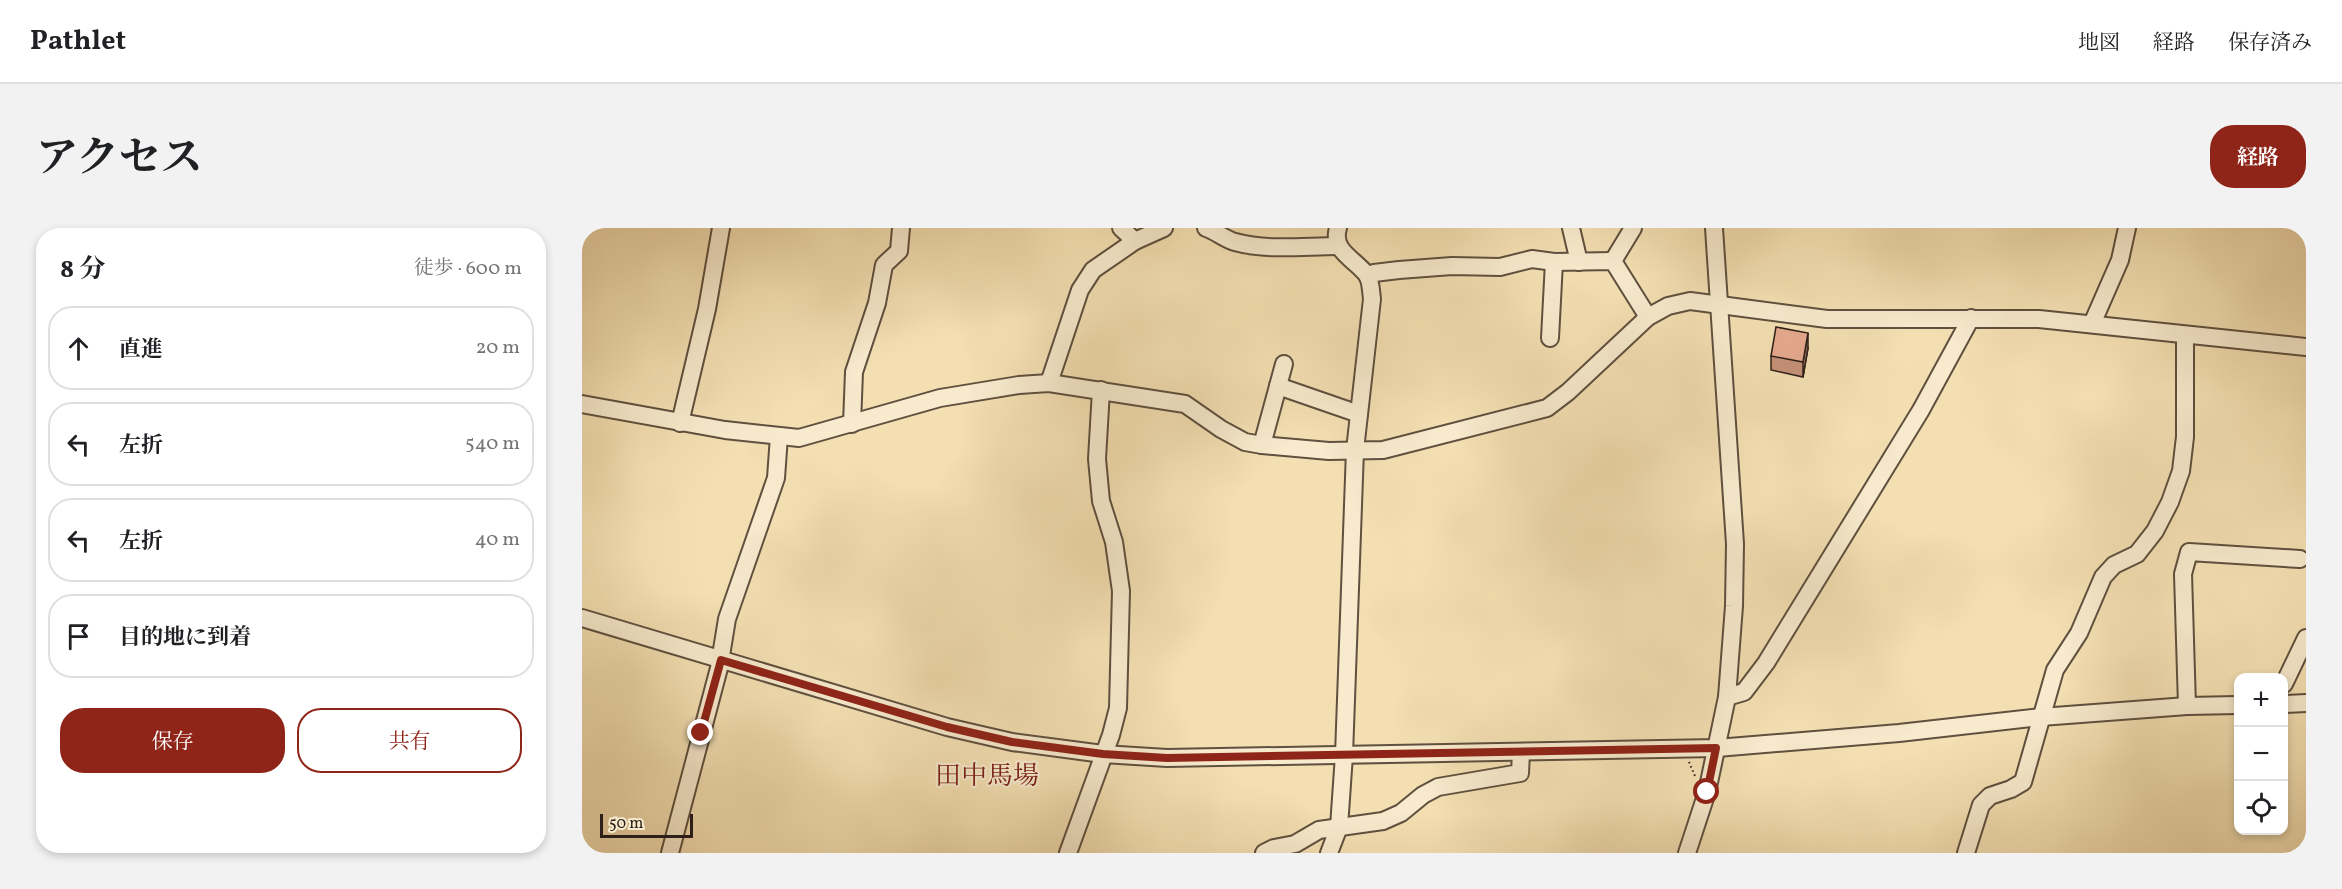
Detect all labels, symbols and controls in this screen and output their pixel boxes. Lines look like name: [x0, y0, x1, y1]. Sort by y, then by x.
text: Pathlet: [30, 22, 126, 61]
text: 地図: [2078, 29, 2120, 58]
text: 経路: [2153, 29, 2195, 58]
text: 保存済み: [2228, 29, 2312, 58]
button: 経路: [2210, 125, 2306, 188]
text: アクセス: [36, 131, 203, 190]
text: 8 分: [60, 252, 105, 288]
text: 徒歩 · 600 m: [414, 255, 522, 283]
icon: ahead: [62, 332, 95, 365]
text: 20 m: [476, 334, 520, 362]
text: 直進: [119, 335, 163, 366]
icon: left: [62, 428, 95, 461]
text: 540 m: [465, 430, 520, 458]
text: 左折: [119, 431, 163, 462]
icon: left: [62, 524, 95, 557]
text: 40 m: [475, 526, 520, 554]
text: 左折: [119, 527, 163, 558]
icon: arrive: [62, 620, 95, 653]
text: 目的地に到着: [119, 623, 251, 654]
map controls: [2234, 673, 2288, 835]
button: +: [2234, 673, 2288, 727]
button: 保存: [60, 708, 285, 773]
button: 共有: [297, 708, 522, 773]
route end: [687, 719, 713, 745]
button: −: [2234, 727, 2288, 781]
district label: 田中馬場: [935, 759, 1039, 795]
route start: [1693, 778, 1719, 804]
button: locate: [2234, 781, 2288, 835]
scale bar: [600, 811, 693, 838]
text: 50 m: [609, 813, 643, 835]

